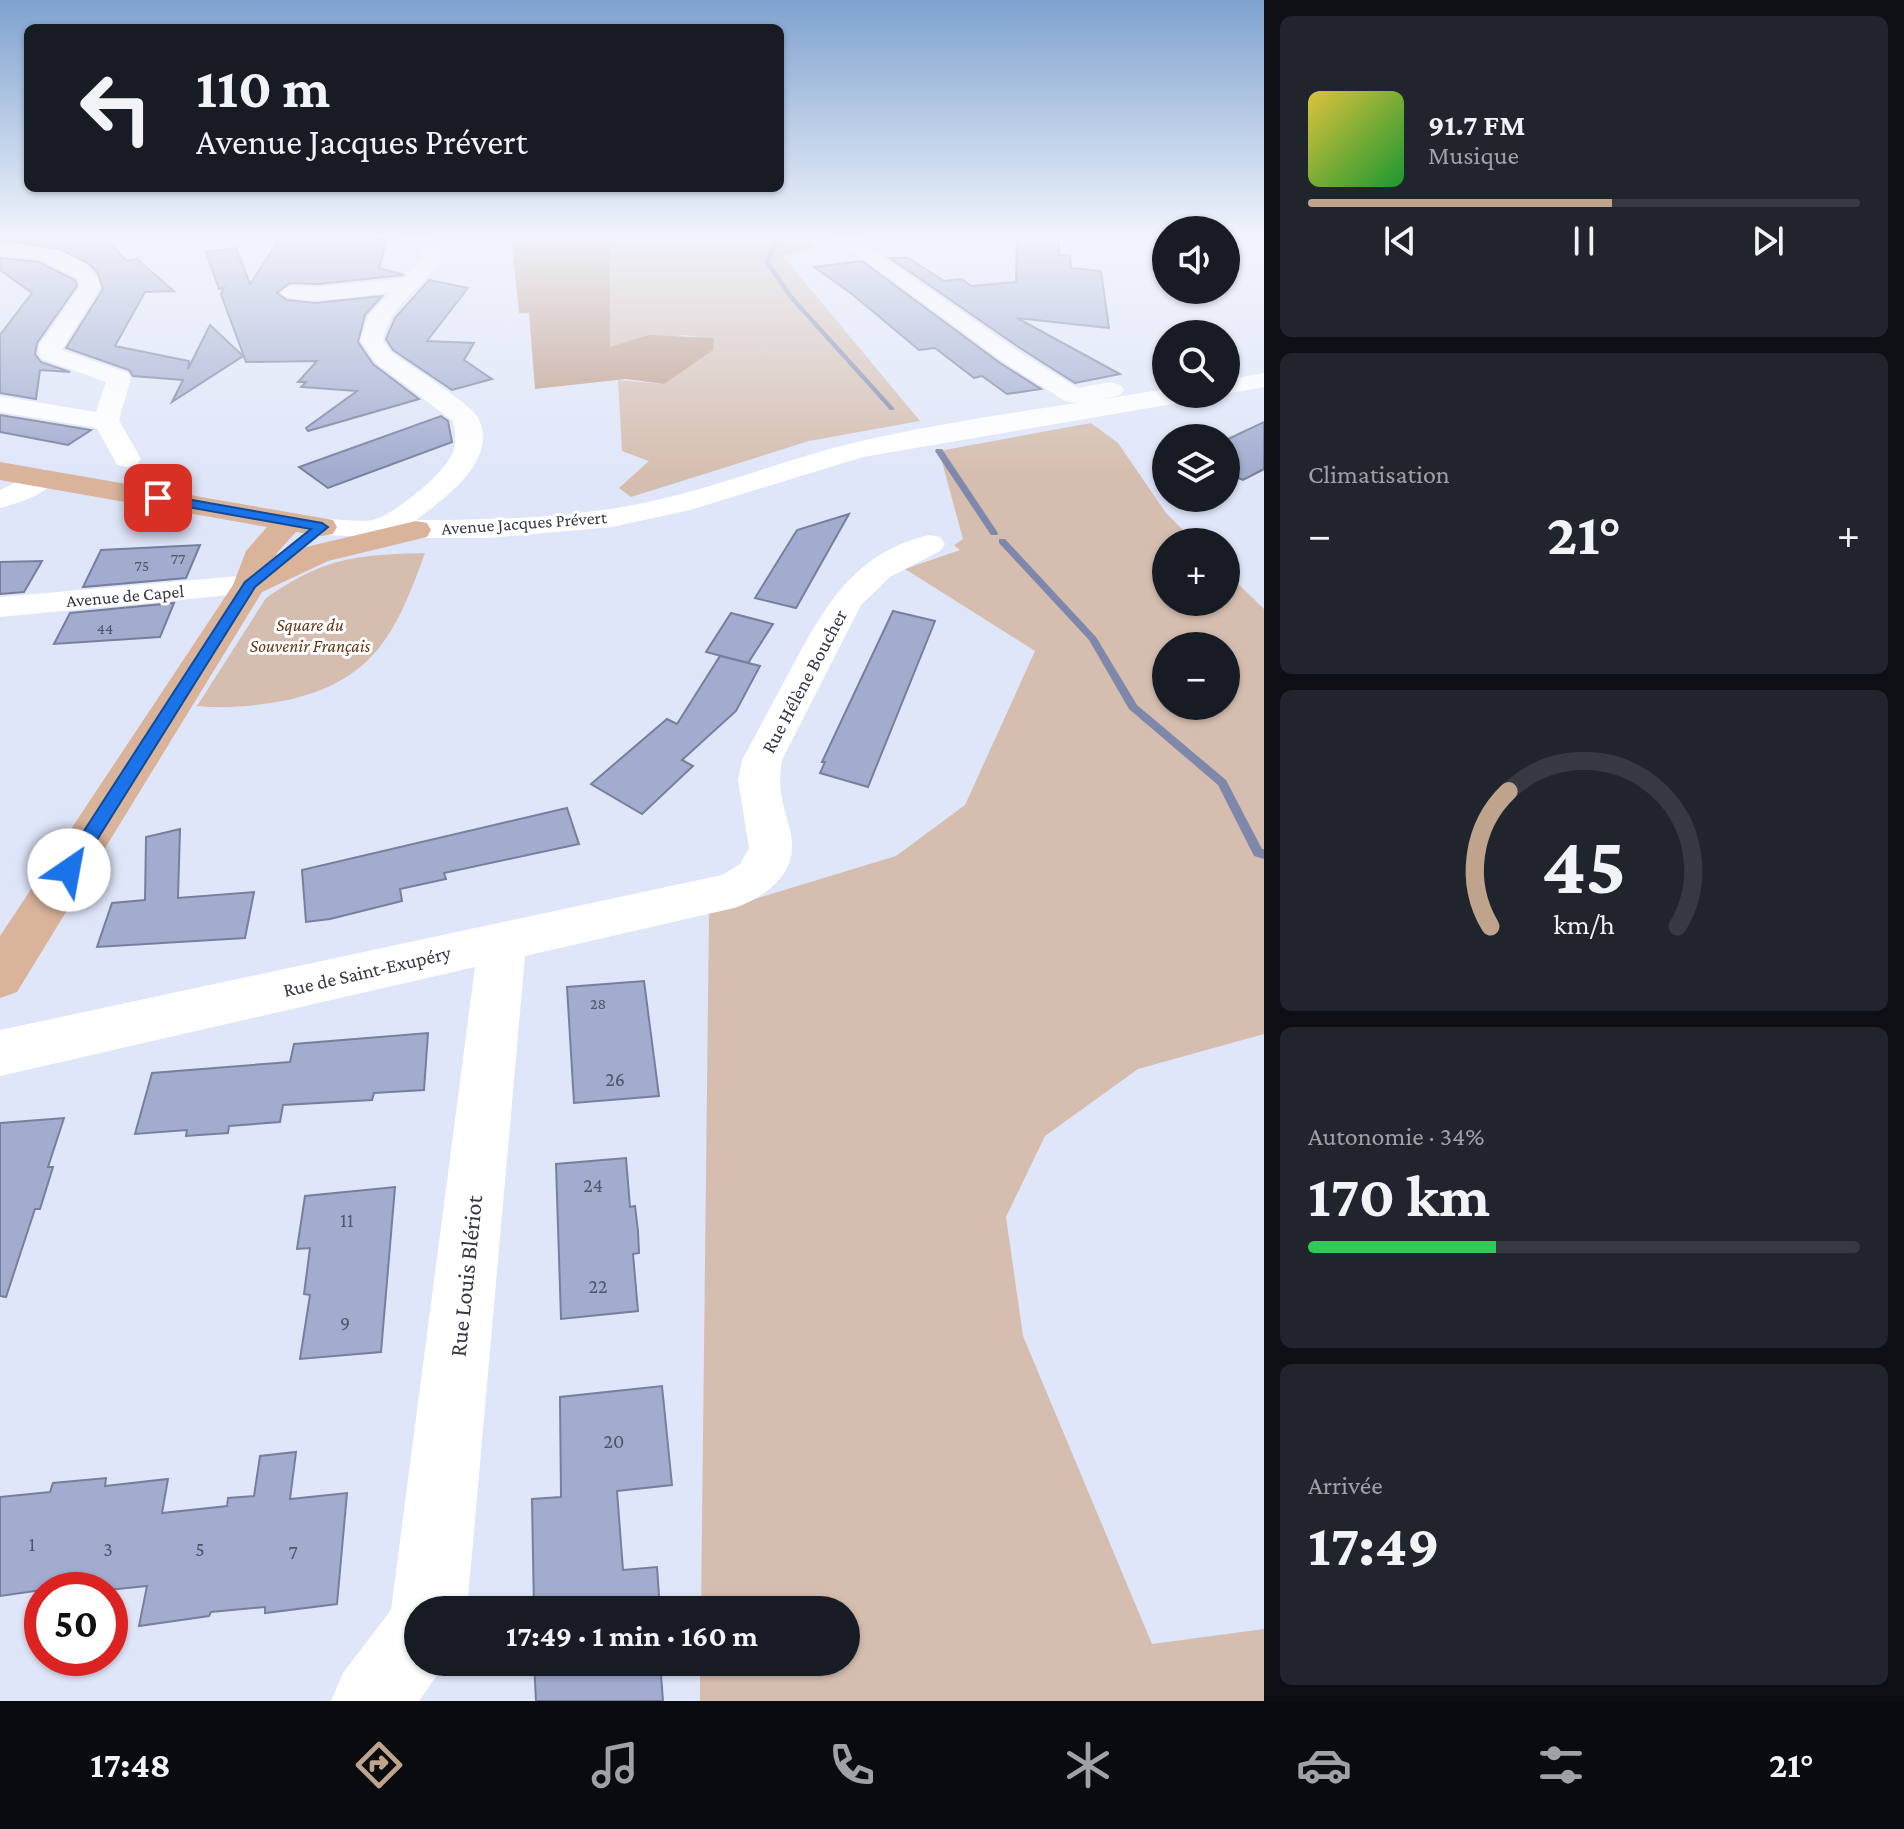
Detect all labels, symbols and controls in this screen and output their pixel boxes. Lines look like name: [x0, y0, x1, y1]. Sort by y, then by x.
icon: left: [64, 56, 168, 160]
text: 110 m: [196, 57, 330, 119]
text: 91.7 FM: [1428, 108, 1525, 141]
text: Avenue Jacques Prévert: [196, 122, 528, 162]
text: Musique: [1428, 141, 1519, 170]
map controls: [1152, 216, 1240, 720]
button: sound: [1152, 216, 1240, 304]
icon: previous: [1378, 219, 1422, 263]
icon: pause: [1562, 219, 1606, 263]
icon: next: [1746, 219, 1790, 263]
button: search: [1152, 320, 1240, 408]
button: layers: [1152, 424, 1240, 512]
text: Climatisation: [1308, 460, 1450, 489]
pin: [124, 464, 192, 532]
icon: arrive: [136, 476, 180, 520]
text: 21°: [1547, 500, 1621, 567]
street label: Avenue Jacques Prévert: [441, 507, 608, 539]
text: −: [1308, 510, 1331, 558]
text: +: [1837, 510, 1860, 558]
button: +: [1152, 528, 1240, 616]
house number: 77: [171, 550, 186, 567]
house number: 75: [135, 557, 149, 574]
street label: Avenue de Capel: [65, 581, 185, 611]
street label: Rue Hélène Boucher: [757, 605, 851, 757]
park label: Square du Souvenir Français: [250, 615, 371, 656]
house number: 44: [97, 620, 113, 637]
button: −: [1152, 632, 1240, 720]
text: 45: [1541, 817, 1627, 910]
position arrow: [27, 828, 111, 912]
text: km/h: [1553, 908, 1615, 940]
street label: Rue de Saint-Exupéry: [281, 941, 454, 1002]
house number: 28: [590, 995, 606, 1012]
house number: 26: [605, 1068, 625, 1090]
text: Autonomie · 34%: [1308, 1122, 1484, 1151]
text: 170 km: [1308, 1162, 1490, 1229]
house number: 24: [583, 1174, 603, 1196]
street label: Rue Louis Blériot: [444, 1193, 488, 1358]
house number: 11: [340, 1209, 354, 1231]
house number: 22: [589, 1275, 607, 1297]
house number: 9: [340, 1312, 350, 1334]
house number: 20: [604, 1430, 624, 1452]
text: Arrivée: [1308, 1471, 1383, 1500]
text: 17:49: [1308, 1511, 1440, 1578]
house number: 1: [29, 1533, 35, 1555]
house number: 3: [103, 1538, 113, 1560]
house number: 5: [195, 1538, 205, 1560]
house number: 7: [288, 1541, 298, 1563]
speed limit sign: 50: [24, 1572, 128, 1676]
text: 17:49 · 1 min · 160 m: [506, 1619, 758, 1652]
icon: directions: [351, 1737, 407, 1793]
icon: music: [587, 1737, 643, 1793]
icon: phone: [824, 1737, 880, 1793]
icon: climate: [1060, 1737, 1116, 1793]
icon: car: [1296, 1737, 1352, 1793]
icon: filters: [1533, 1737, 1589, 1793]
text: 17:48: [90, 1745, 171, 1785]
text: 21°: [1769, 1745, 1814, 1785]

